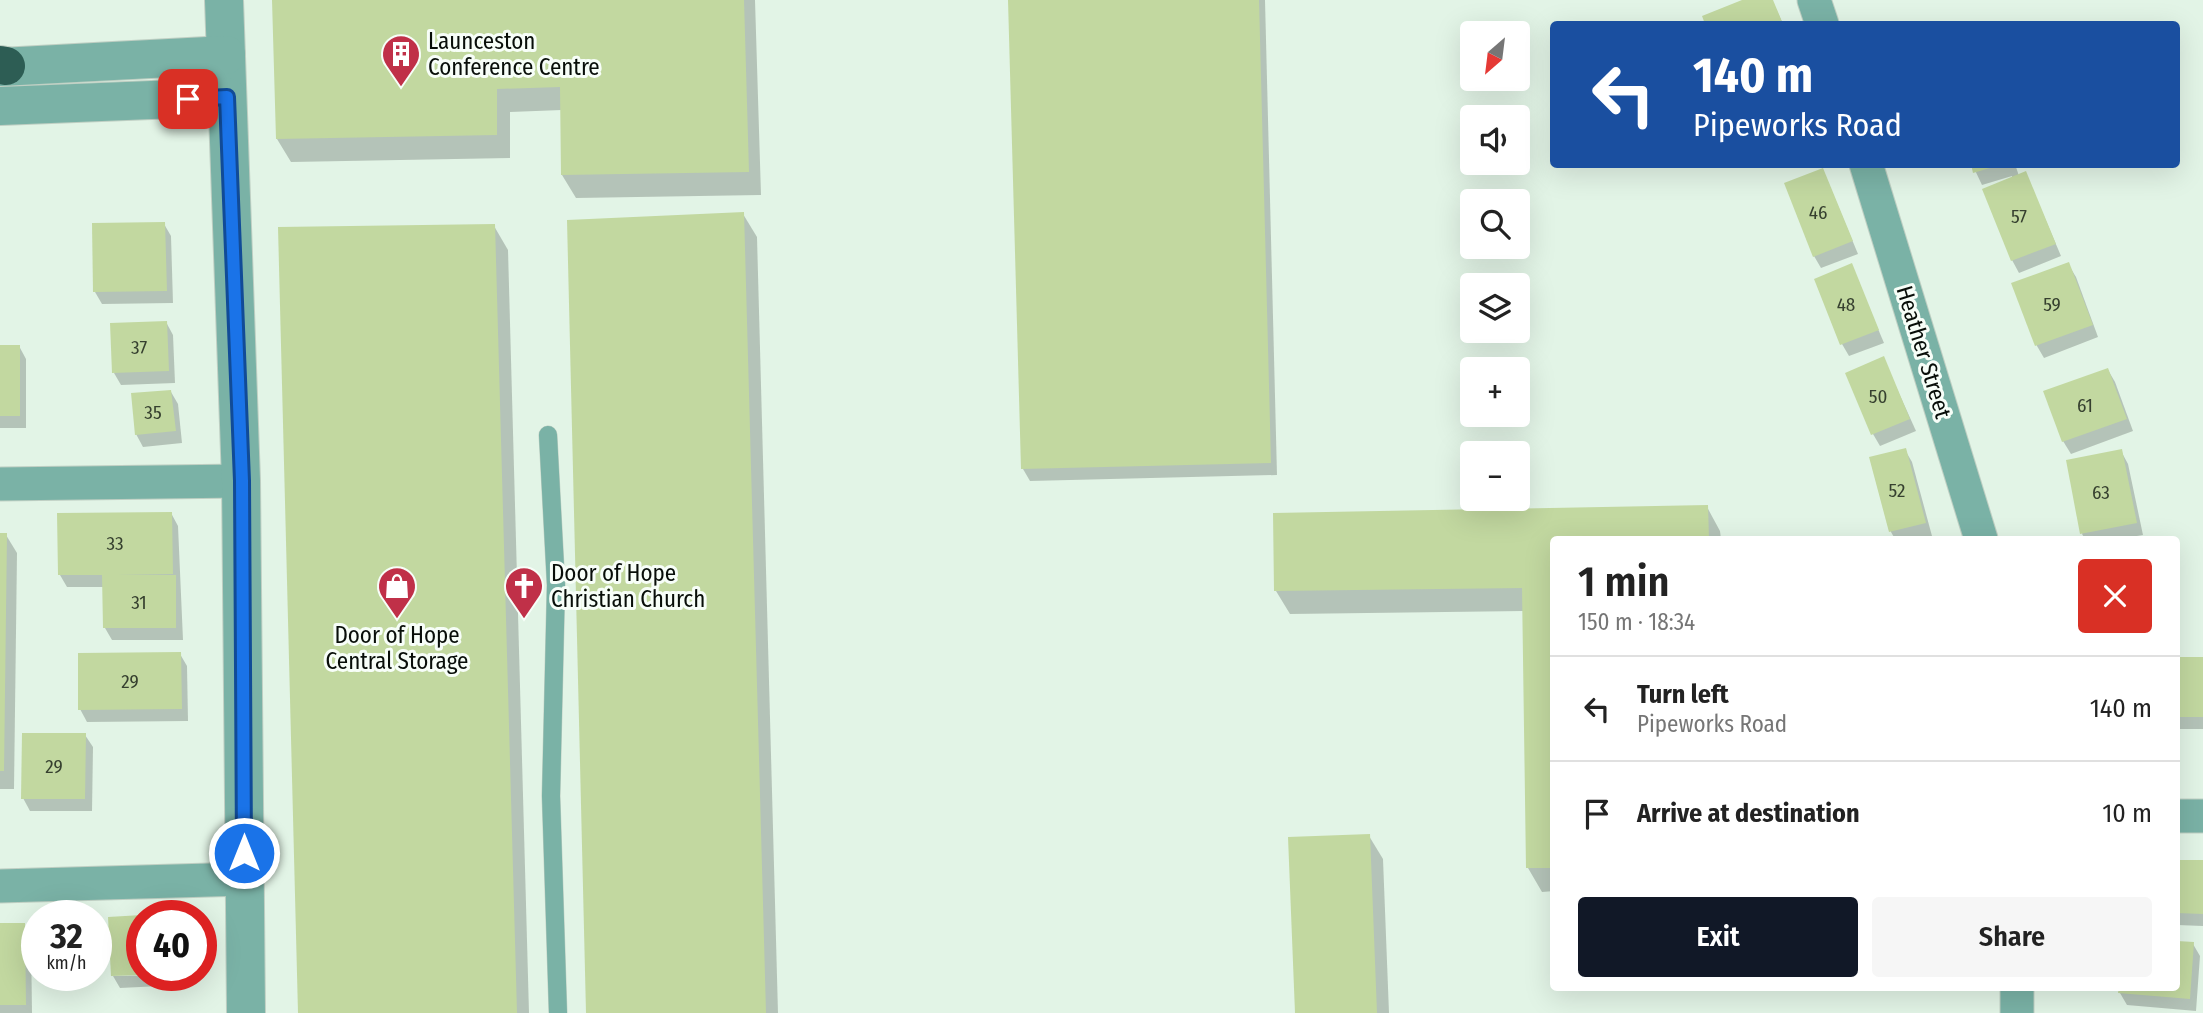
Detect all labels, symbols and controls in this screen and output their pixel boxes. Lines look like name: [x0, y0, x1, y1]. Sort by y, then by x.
north arrow: [1460, 21, 1530, 91]
map controls: [1460, 21, 1530, 511]
place label: Launceston Conference Centre: [428, 27, 600, 81]
building icon: Launceston Conference Centre: [380, 33, 422, 88]
text: 140 m: [1693, 46, 1813, 105]
icon: left: [1578, 49, 1669, 140]
pin: [158, 69, 218, 129]
icon: arrive: [169, 80, 207, 118]
button: sound: [1460, 105, 1530, 175]
text: Pipeworks Road: [1693, 106, 1902, 144]
button: search: [1460, 189, 1530, 259]
house number: 46: [1809, 201, 1827, 224]
house number: 57: [2011, 205, 2027, 228]
button: layers: [1460, 273, 1530, 343]
street label: Heather Street: [1891, 282, 1958, 422]
house number: 48: [1837, 293, 1855, 316]
house number: 59: [2043, 293, 2061, 316]
house number: 37: [131, 336, 147, 359]
button: +: [1460, 357, 1530, 427]
house number: 50: [1869, 385, 1887, 408]
house number: 61: [2077, 394, 2093, 417]
house number: 35: [144, 401, 162, 424]
button: −: [1460, 441, 1530, 511]
house number: 52: [1889, 479, 1905, 502]
house number: 63: [2092, 481, 2110, 504]
house number: 33: [106, 532, 124, 555]
text: 1 min: [1578, 557, 1669, 607]
place label: Door of Hope Christian Church: [551, 559, 705, 613]
button: close: [2078, 559, 2152, 633]
shop icon: Door of Hope Central Storage: [376, 565, 418, 620]
church icon: Door of Hope Christian Church: [503, 565, 545, 620]
house number: 31: [131, 591, 147, 614]
text: 150 m · 18:34: [1578, 608, 1695, 636]
place label: Door of Hope Central Storage: [326, 621, 468, 675]
house number: 29: [121, 670, 139, 693]
text: Turn left: [1637, 679, 1729, 710]
icon: left: [1578, 690, 1616, 728]
text: 140 m: [2090, 693, 2152, 724]
text: Pipeworks Road: [1637, 710, 1787, 738]
house number: 29: [45, 755, 63, 778]
icon: arrive: [1578, 795, 1616, 833]
text: Arrive at destination: [1637, 798, 1860, 829]
text: 10 m: [2102, 798, 2152, 829]
position arrow: [207, 816, 281, 890]
button: Exit: [1578, 897, 1858, 977]
button: Share: [1872, 897, 2152, 977]
speed limit sign: 40: [126, 900, 217, 991]
text: 32: [50, 915, 83, 957]
text: km/h: [46, 952, 87, 974]

